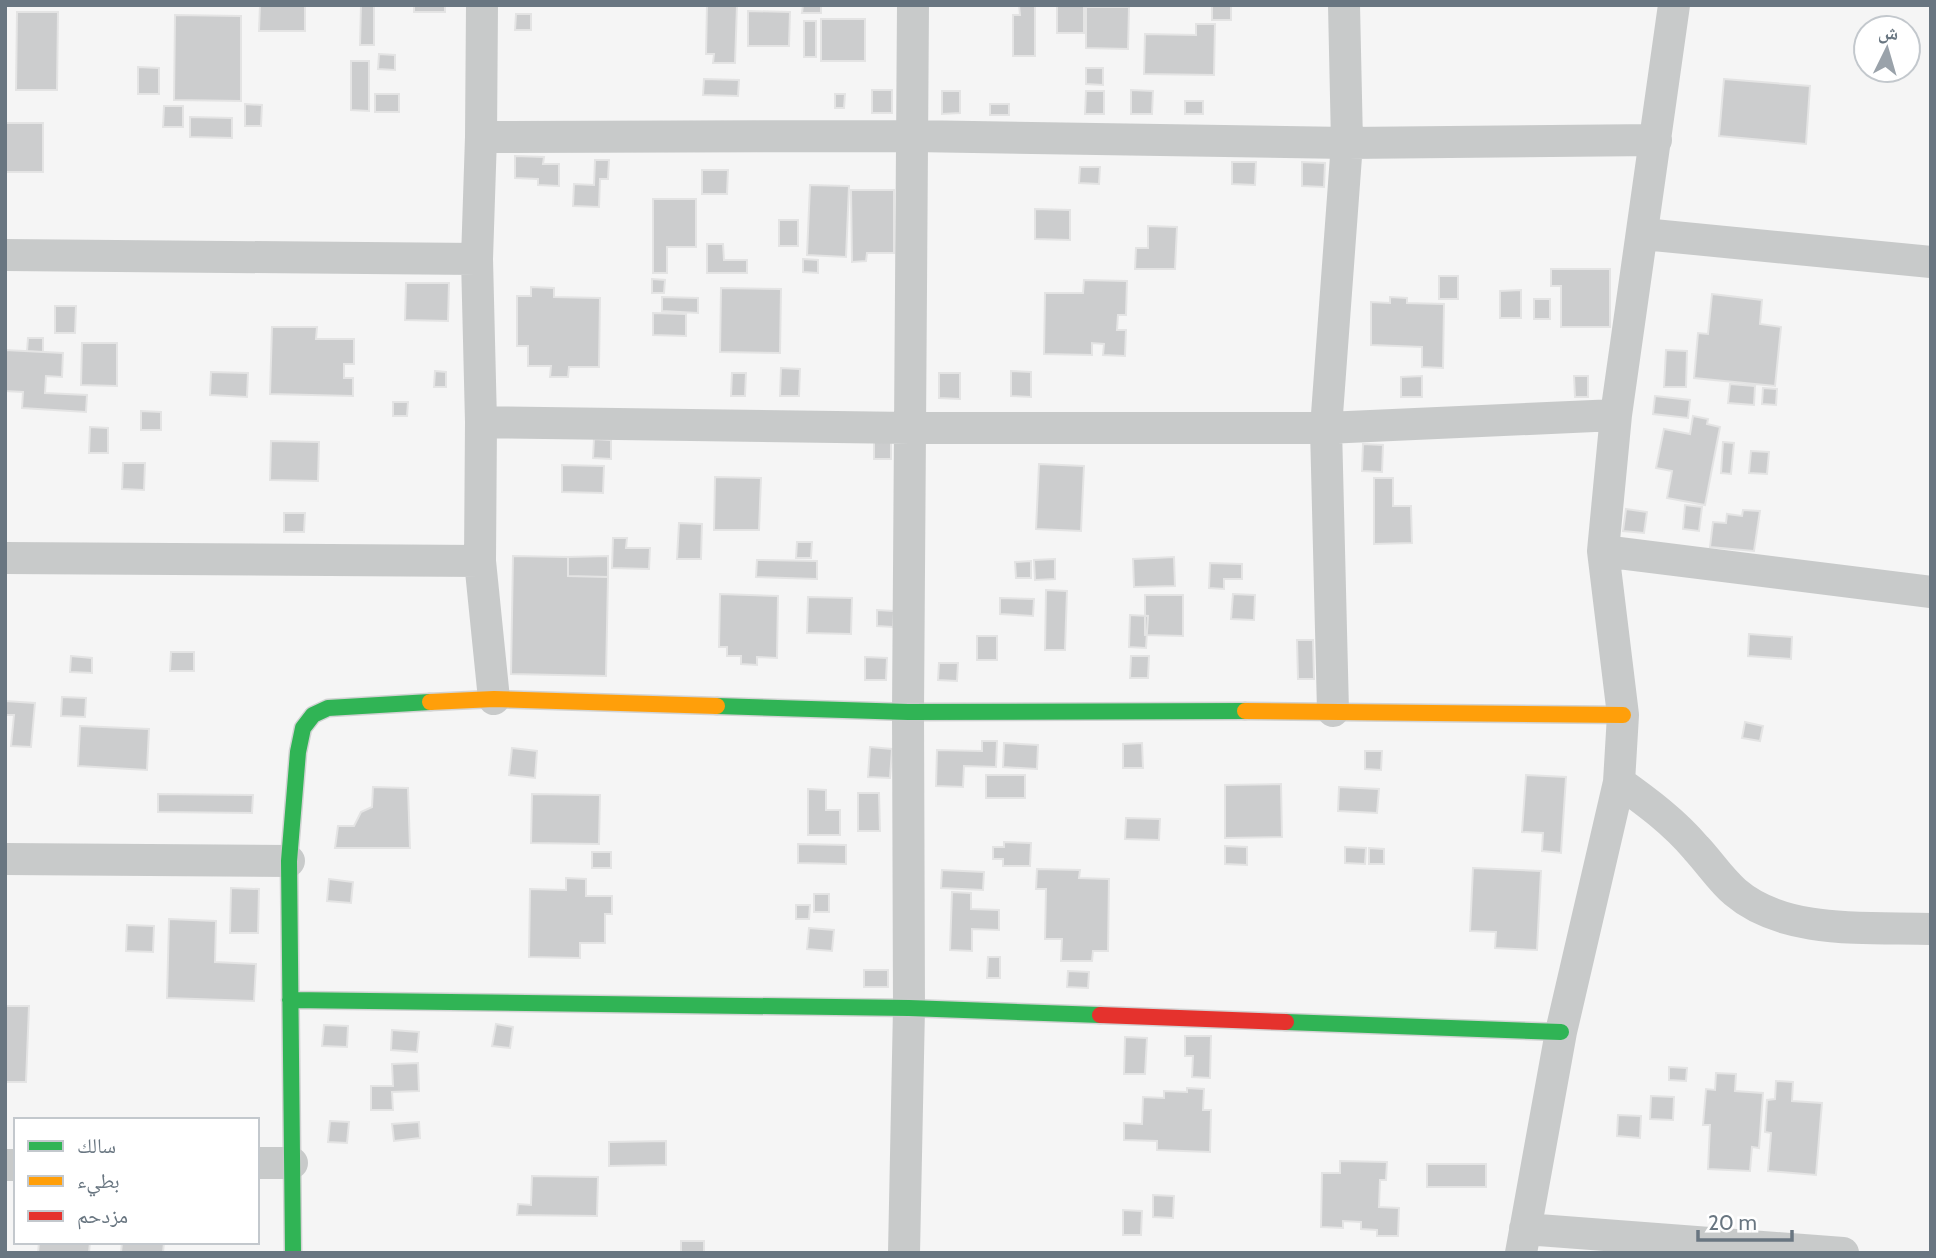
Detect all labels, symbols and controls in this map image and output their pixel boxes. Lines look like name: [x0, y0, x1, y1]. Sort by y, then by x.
north arrow: [1852, 14, 1922, 84]
text: ش: [1877, 20, 1899, 45]
legend: [14, 1118, 259, 1244]
text: سالك: [77, 1133, 116, 1158]
text: بطيء: [77, 1168, 120, 1197]
scale bar: [1698, 1198, 1792, 1242]
text: مزدحم: [77, 1203, 128, 1230]
text: 20 m: [1708, 1210, 1757, 1235]

